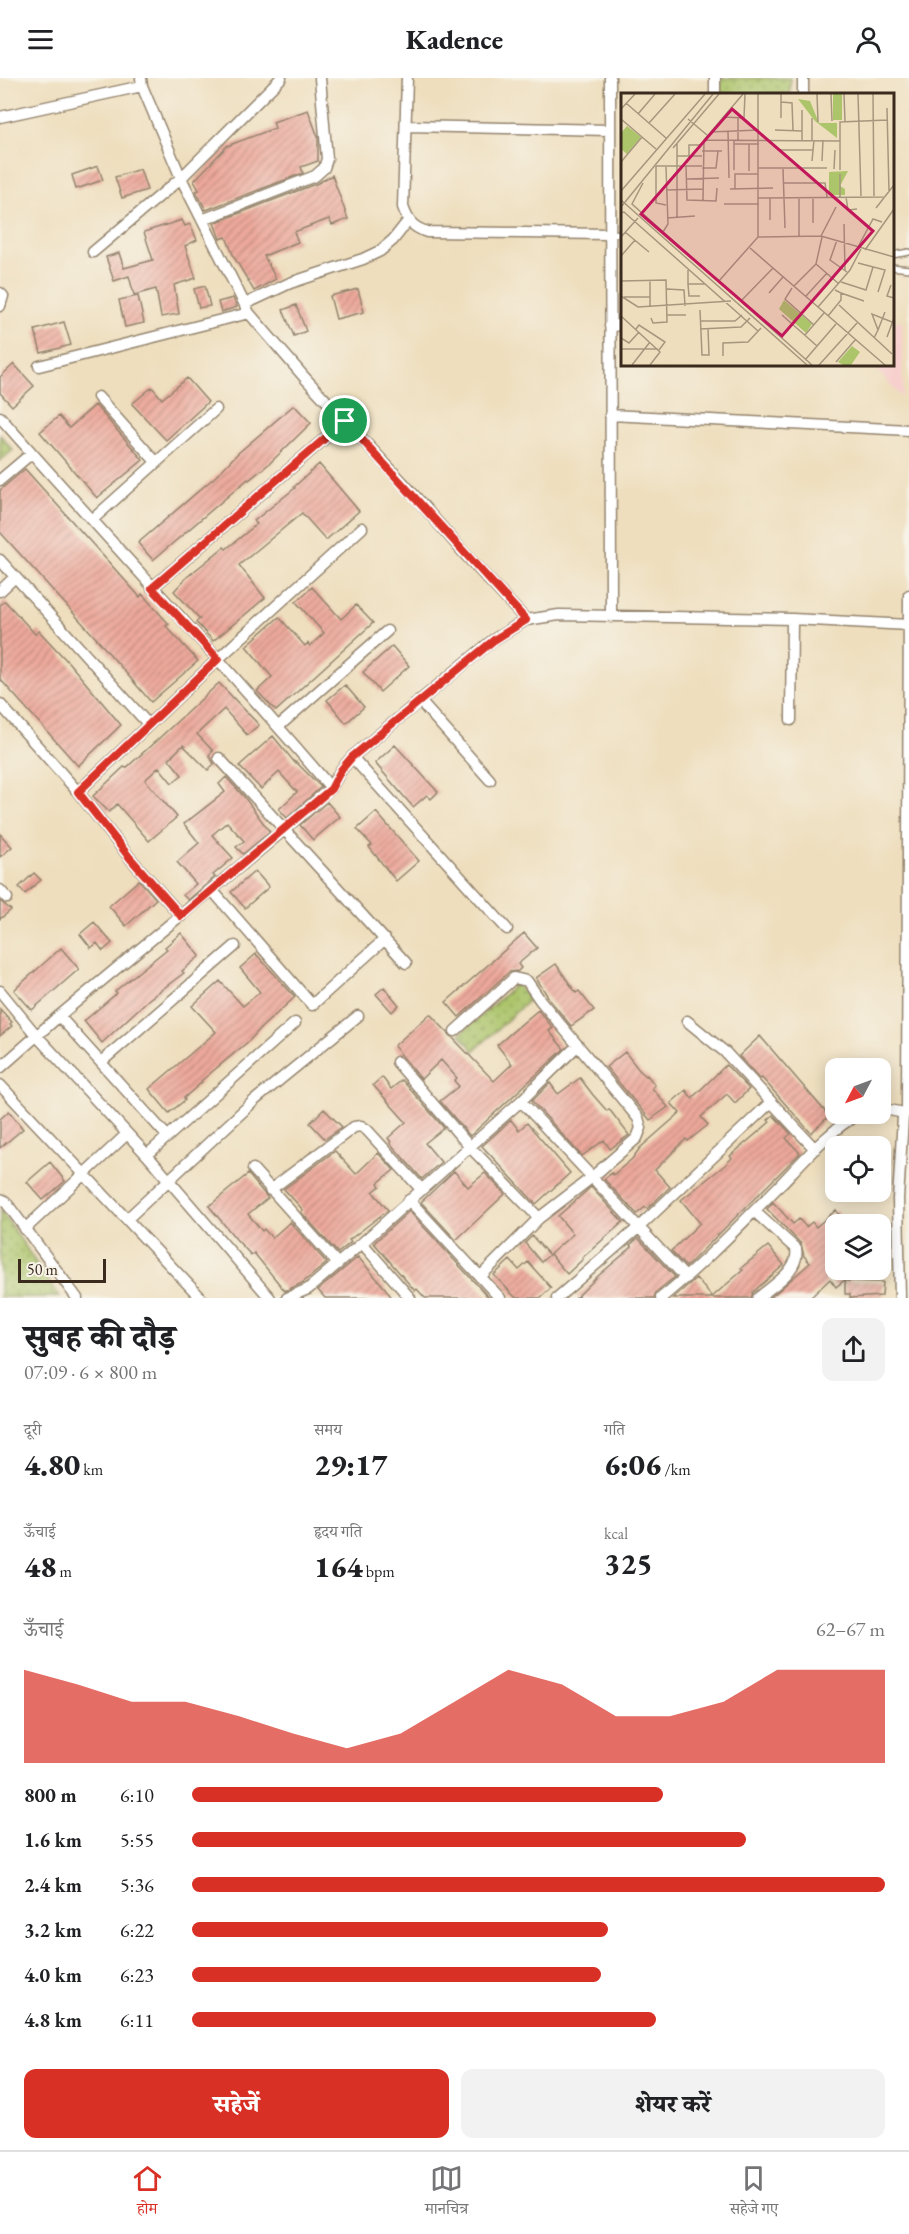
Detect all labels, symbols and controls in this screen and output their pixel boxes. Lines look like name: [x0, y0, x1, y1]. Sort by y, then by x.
text: Kadence: [406, 22, 503, 57]
icon: menu: [24, 23, 57, 56]
icon: person: [852, 23, 885, 56]
inset map: [621, 93, 894, 366]
pin: [319, 395, 370, 446]
icon: arrive: [328, 404, 361, 437]
north arrow: [825, 1058, 891, 1124]
map controls: [825, 1058, 891, 1280]
button: locate: [825, 1136, 891, 1202]
button: layers: [825, 1214, 891, 1280]
scale bar: [18, 1256, 106, 1284]
text: 50 m: [27, 1259, 58, 1280]
text: सुबह की दौड़: [24, 1315, 176, 1358]
button: share: [822, 1318, 885, 1381]
text: 07:09 · 6 × 800 m: [24, 1359, 157, 1385]
text: दूरी: [24, 1419, 41, 1440]
text: समय: [314, 1419, 342, 1440]
text: गति: [604, 1419, 625, 1440]
text: 4.80: [24, 1445, 80, 1484]
text: 29:17: [314, 1445, 387, 1484]
text: 6:06: [604, 1445, 661, 1484]
text: km: [80, 1459, 103, 1480]
text: /km: [661, 1459, 691, 1480]
text: ऊँचाई: [24, 1521, 56, 1542]
text: हृदय गति: [314, 1521, 362, 1542]
text: kcal: [604, 1523, 628, 1544]
text: 325: [604, 1544, 653, 1583]
text: 48: [24, 1547, 56, 1586]
text: 164: [314, 1547, 363, 1586]
text: m: [56, 1561, 72, 1582]
text: bpm: [363, 1561, 395, 1582]
text: ऊँचाई: [24, 1616, 63, 1642]
text: 62–67 m: [816, 1616, 885, 1642]
text: 800 m: [24, 1782, 77, 1808]
text: 6:10: [120, 1782, 154, 1808]
text: 1.6 km: [24, 1827, 82, 1853]
text: 5:55: [120, 1827, 154, 1853]
text: 2.4 km: [24, 1872, 82, 1898]
text: 5:36: [120, 1872, 154, 1898]
text: 3.2 km: [24, 1917, 82, 1943]
text: 6:22: [120, 1917, 154, 1943]
text: 4.0 km: [24, 1962, 82, 1988]
text: 6:23: [120, 1962, 154, 1988]
text: 4.8 km: [24, 2007, 82, 2033]
text: 6:11: [120, 2007, 154, 2033]
button: सहेजें: [24, 2069, 449, 2138]
button: शेयर करें: [461, 2069, 885, 2138]
tab: होम: [131, 2162, 164, 2224]
tab: मानचित्र: [425, 2162, 468, 2224]
tab: सहेजे गए: [730, 2162, 778, 2224]

